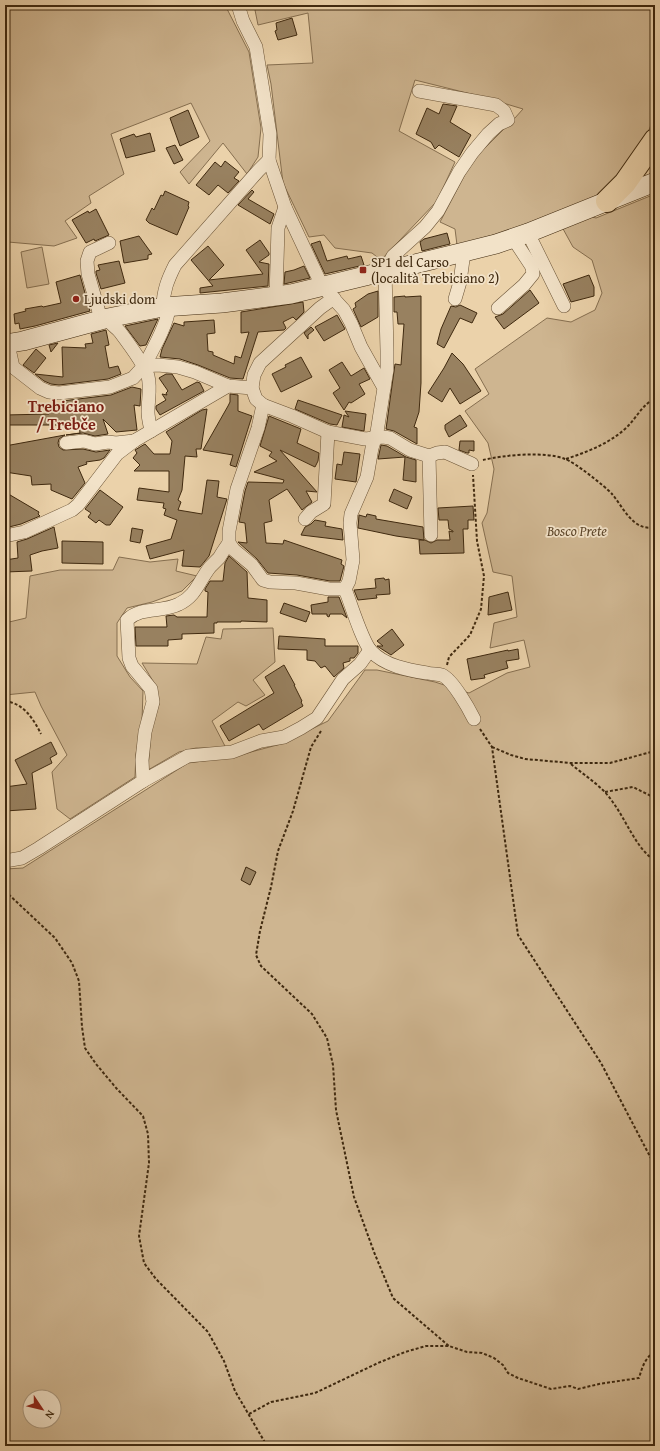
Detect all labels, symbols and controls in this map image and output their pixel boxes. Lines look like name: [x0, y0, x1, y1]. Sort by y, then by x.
place label: SP1 del Carso (località Trebiciano 2): [371, 252, 499, 288]
marker: SP1 del Carso (località Trebiciano 2): [358, 265, 368, 275]
place label: Ljudski dom: [84, 289, 156, 309]
marker: Ljudski dom: [71, 294, 81, 304]
district label: Trebiciano / Trebče: [28, 394, 105, 436]
park label: Bosco Prete: [546, 521, 607, 541]
north arrow: [22, 1389, 62, 1429]
text: N: [41, 1407, 59, 1423]

